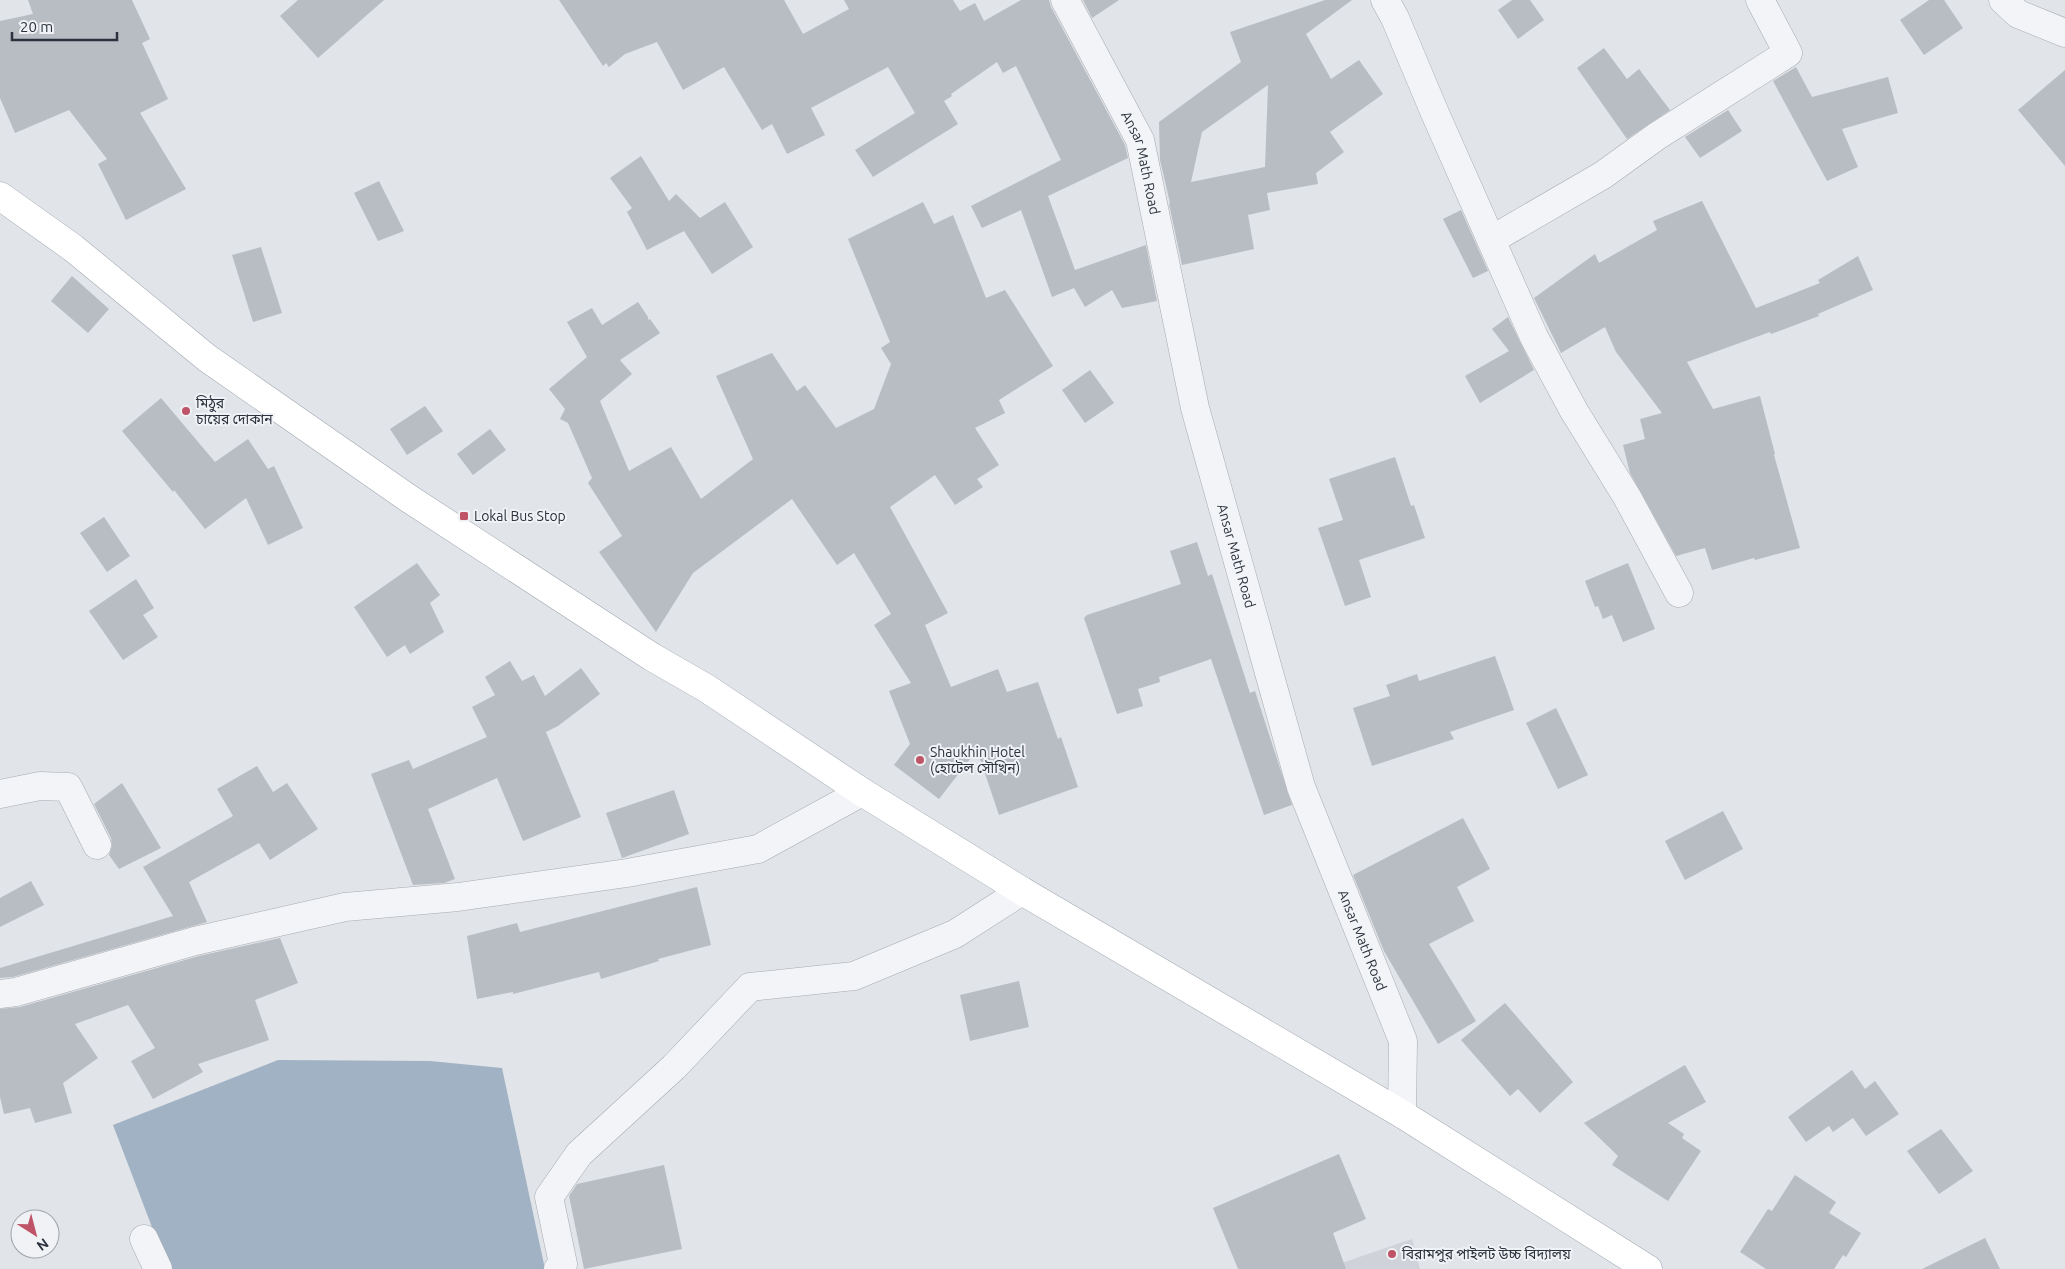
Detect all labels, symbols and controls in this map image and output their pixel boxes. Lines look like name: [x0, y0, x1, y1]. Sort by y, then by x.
scale bar: [12, 10, 118, 42]
text: 20 m: [20, 18, 53, 35]
street label: Ansar Math Road: [1118, 108, 1163, 216]
place label: মিঠুর চায়ের দোকান: [195, 394, 273, 427]
marker: মিঠুর চায়ের দোকান: [180, 405, 192, 417]
street label: Ansar Math Road: [1214, 502, 1259, 610]
place label: Lokal Bus Stop: [474, 508, 566, 524]
marker: Lokal Bus Stop: [458, 510, 470, 522]
place label: Shaukhin Hotel (হোটেল সৌখিন): [930, 744, 1025, 776]
marker: Shaukhin Hotel (হোটেল সৌখিন): [914, 754, 926, 766]
street label: Ansar Math Road: [1335, 887, 1390, 993]
north arrow: [10, 1209, 60, 1259]
text: N: [34, 1235, 52, 1254]
place label: বিরামপুর পাইলট উচ্চ বিদ্যালয়: [1401, 1246, 1571, 1263]
marker: বিরামপুর পাইলট উচ্চ বিদ্যালয়: [1386, 1248, 1398, 1260]

